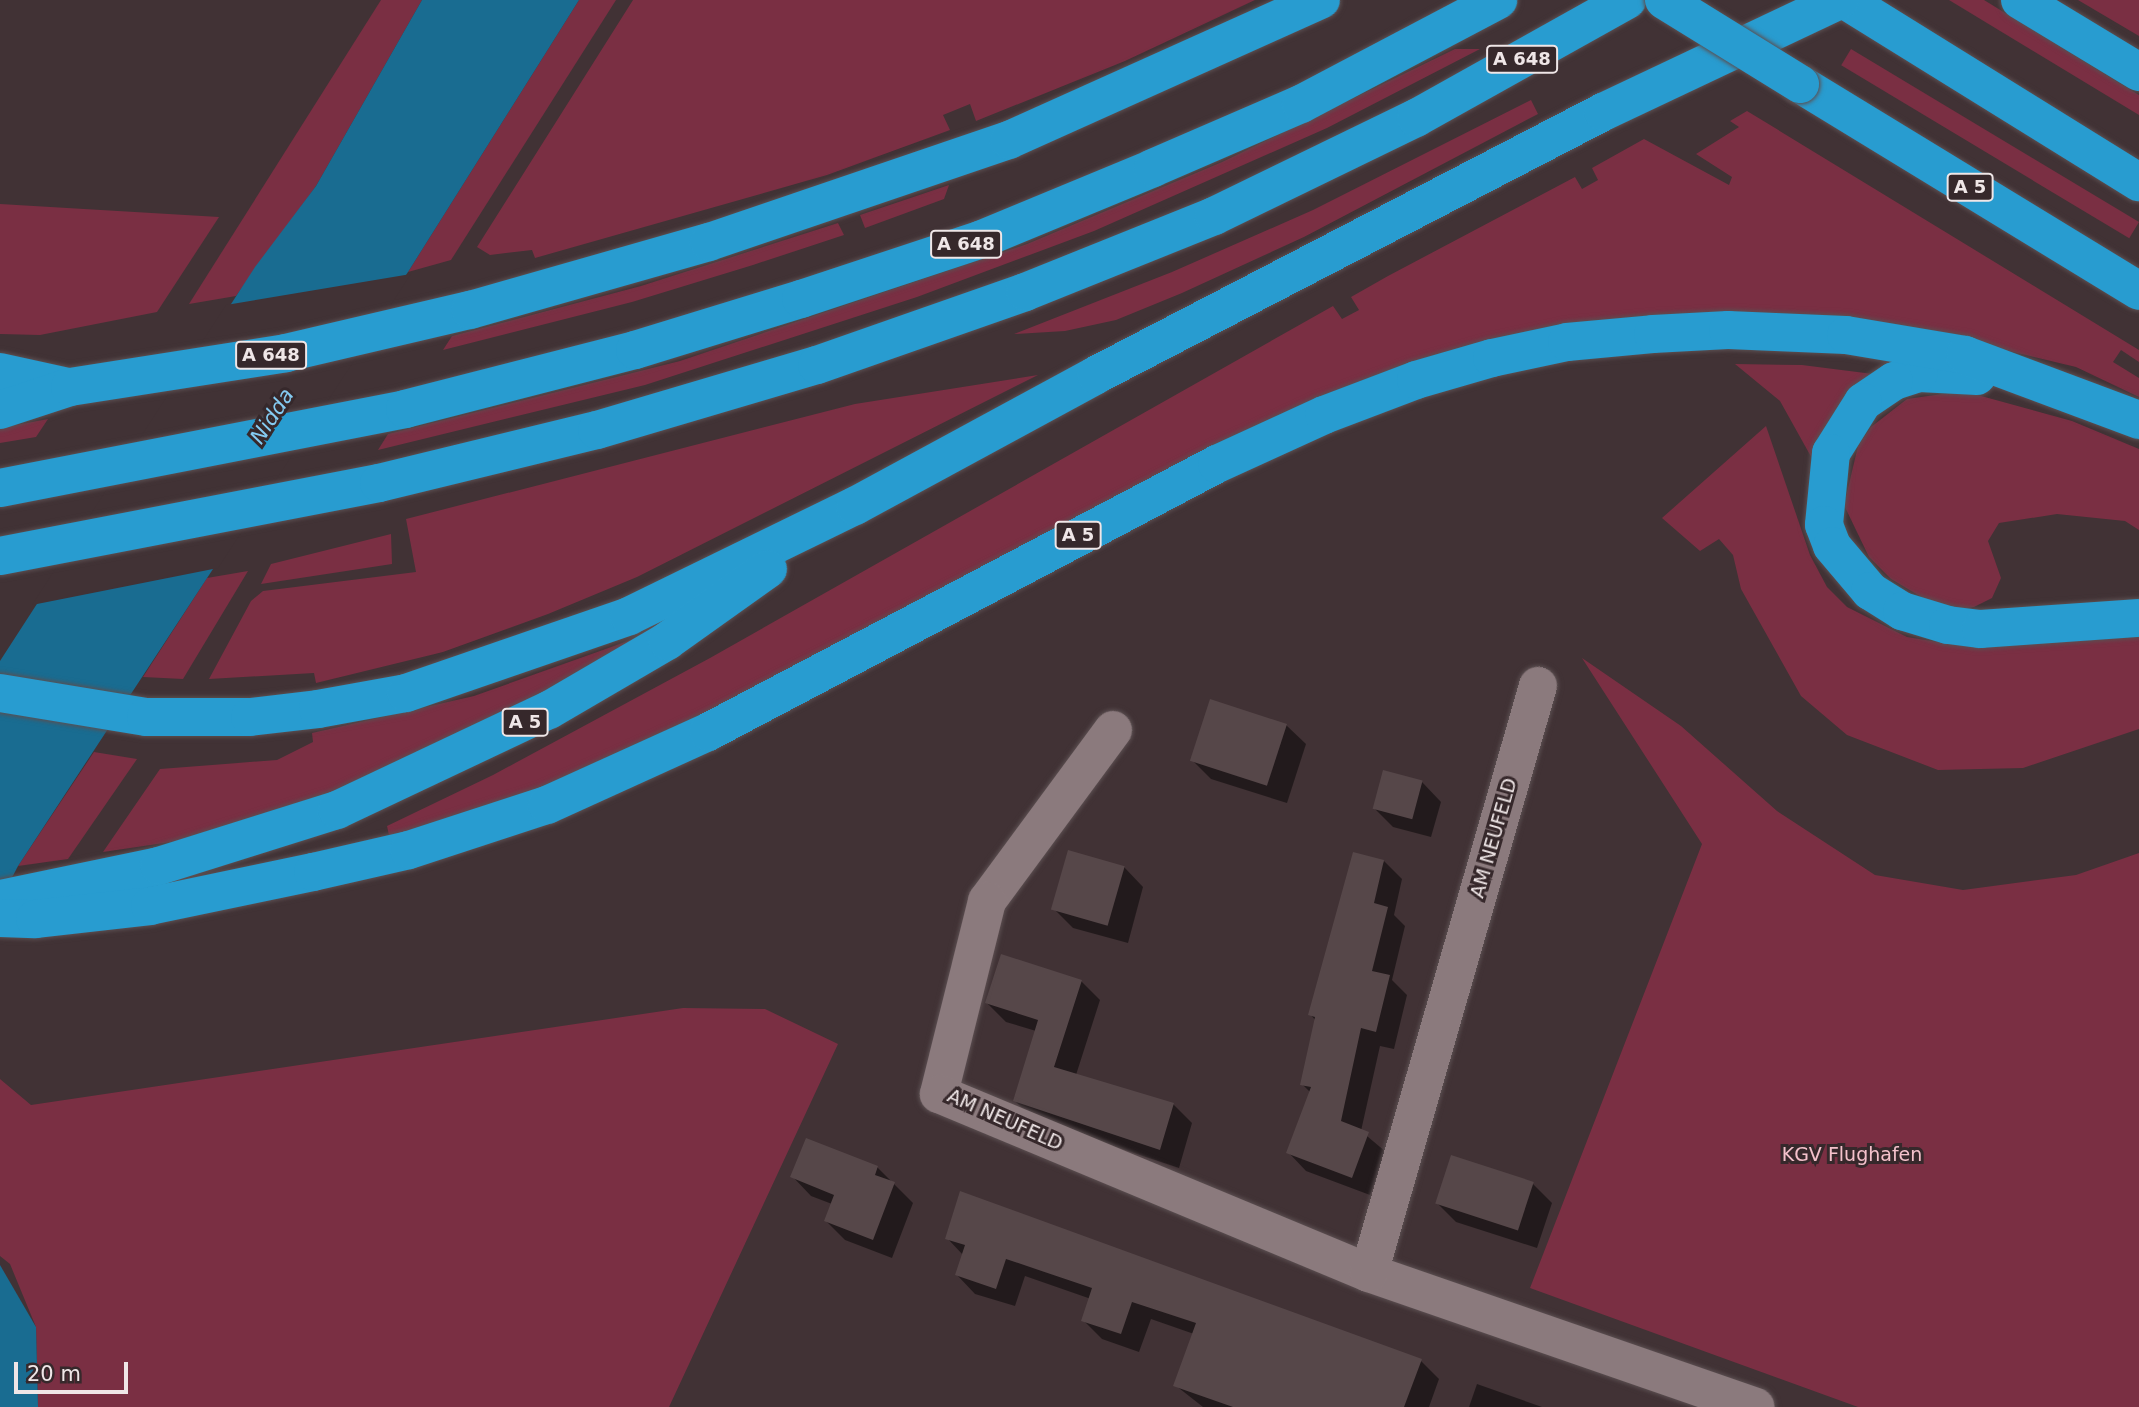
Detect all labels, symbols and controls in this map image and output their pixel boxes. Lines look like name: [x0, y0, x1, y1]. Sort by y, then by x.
road number: A 648: [1485, 44, 1559, 74]
road number: A 5: [1946, 172, 1994, 202]
road number: A 648: [929, 230, 1003, 258]
road number: A 648: [234, 340, 308, 370]
water label: Nidda: [245, 384, 299, 448]
road number: A 5: [1054, 520, 1102, 550]
road number: A 5: [500, 708, 550, 736]
street label: AM NEUFELD: [1466, 775, 1522, 901]
street label: AM NEUFELD: [944, 1084, 1066, 1156]
park label: KGV Flughafen: [1782, 1144, 1922, 1166]
scale bar: [18, 1348, 131, 1392]
text: 20 m: [27, 1362, 81, 1386]

